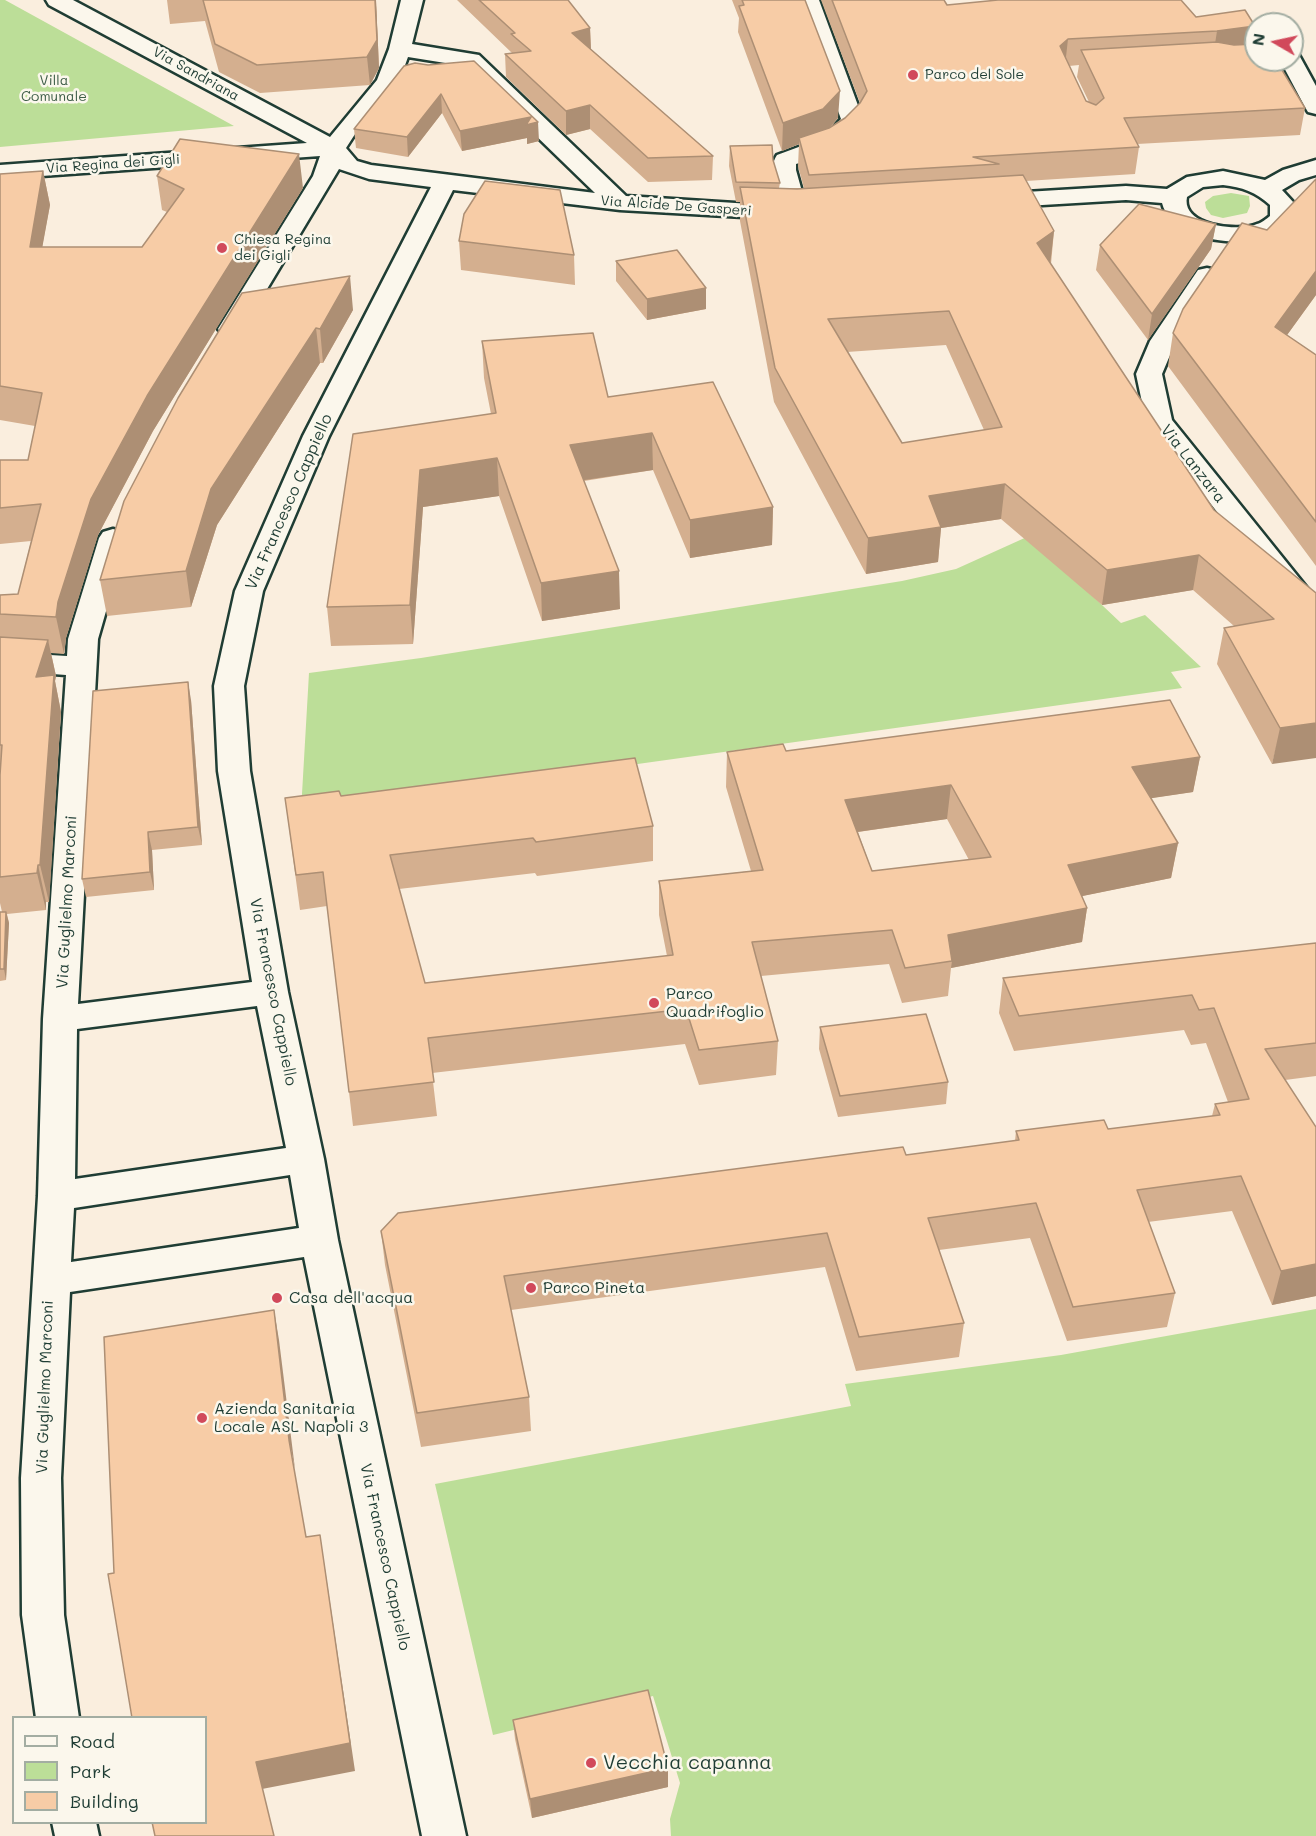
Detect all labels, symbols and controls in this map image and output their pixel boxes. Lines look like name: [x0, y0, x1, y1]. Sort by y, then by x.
north arrow: [1244, 12, 1304, 72]
text: N: [1246, 32, 1269, 47]
street label: Via Sandriana: [150, 43, 242, 105]
place label: Parco del Sole: [925, 67, 1024, 83]
marker: Parco del Sole: [906, 68, 920, 82]
park label: Villa Comunale: [21, 73, 87, 106]
street label: Via Regina dei Gigli: [45, 151, 181, 177]
street label: Via Alcide De Gasperi: [600, 192, 752, 220]
place label: Chiesa Regina dei Gigli: [234, 232, 331, 264]
marker: Chiesa Regina dei Gigli: [215, 241, 229, 255]
street label: Via Francesco Cappiello: [241, 411, 337, 593]
street label: Via Lanzara: [1156, 421, 1230, 507]
street label: Via Guglielmo Marconi: [53, 815, 81, 989]
street label: Via Francesco Cappiello: [245, 897, 301, 1087]
place label: Parco Quadrifoglio: [666, 984, 764, 1022]
marker: Parco Quadrifoglio: [647, 996, 661, 1010]
place label: Parco Pineta: [543, 1278, 645, 1298]
marker: Parco Pineta: [524, 1281, 538, 1295]
place label: Casa dell'acqua: [289, 1288, 413, 1308]
marker: Casa dell'acqua: [270, 1291, 284, 1305]
street label: Via Guglielmo Marconi: [32, 1300, 58, 1474]
place label: Azienda Sanitaria Locale ASL Napoli 3: [214, 1399, 368, 1437]
marker: Azienda Sanitaria Locale ASL Napoli 3: [195, 1411, 209, 1425]
street label: Via Francesco Cappiello: [356, 1462, 414, 1652]
legend: [12, 1716, 207, 1824]
text: Road: [70, 1729, 115, 1753]
place label: Vecchia capanna: [603, 1751, 772, 1775]
marker: Vecchia capanna: [584, 1756, 598, 1770]
text: Park: [70, 1759, 111, 1783]
text: Building: [70, 1789, 138, 1813]

